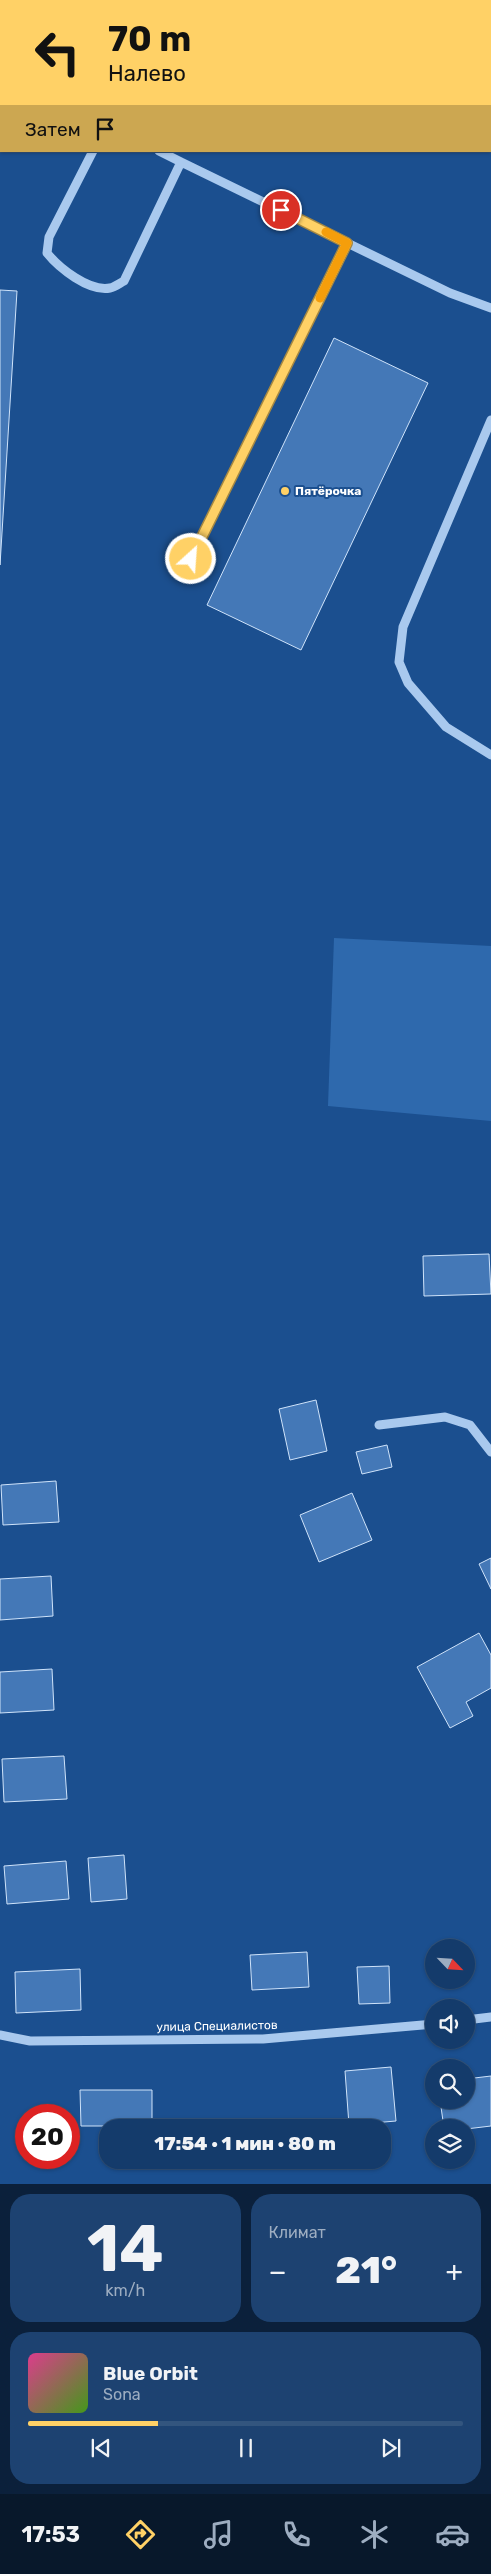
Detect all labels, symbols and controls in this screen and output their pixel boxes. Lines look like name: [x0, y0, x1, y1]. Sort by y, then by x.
text: 70 m: [108, 18, 191, 60]
icon: left: [25, 20, 90, 85]
text: Налево: [108, 60, 186, 87]
icon: arrive: [91, 115, 119, 143]
text: Затем: [25, 118, 81, 141]
pin: [260, 189, 302, 231]
icon: arrive: [267, 196, 295, 224]
place label: Пятёрочка: [295, 484, 361, 498]
marker: Пятёрочка: [279, 485, 291, 497]
position arrow: [164, 532, 216, 584]
north arrow: [425, 1939, 475, 1989]
map controls: [425, 1939, 475, 2169]
button: sound: [425, 1999, 475, 2049]
street label: улица Специалистов: [156, 2018, 278, 2034]
button: search: [425, 2059, 475, 2109]
speed limit sign: 20: [15, 2104, 80, 2169]
button: layers: [425, 2119, 475, 2169]
text: 17:54 · 1 мин · 80 m: [154, 2132, 336, 2155]
text: 14: [87, 2210, 164, 2287]
text: Климат: [269, 2223, 326, 2242]
text: 21°: [335, 2247, 397, 2293]
text: −: [269, 2255, 287, 2288]
text: +: [446, 2255, 463, 2288]
text: km/h: [105, 2281, 145, 2300]
text: Blue Orbit: [103, 2362, 198, 2385]
text: Sona: [103, 2385, 141, 2404]
icon: previous: [87, 2434, 115, 2462]
icon: pause: [232, 2434, 260, 2462]
icon: next: [377, 2434, 405, 2462]
icon: directions: [123, 2517, 158, 2552]
icon: music: [201, 2517, 236, 2552]
icon: phone: [279, 2517, 314, 2552]
icon: climate: [357, 2517, 392, 2552]
icon: car: [435, 2517, 470, 2552]
text: 17:53: [21, 2521, 80, 2548]

